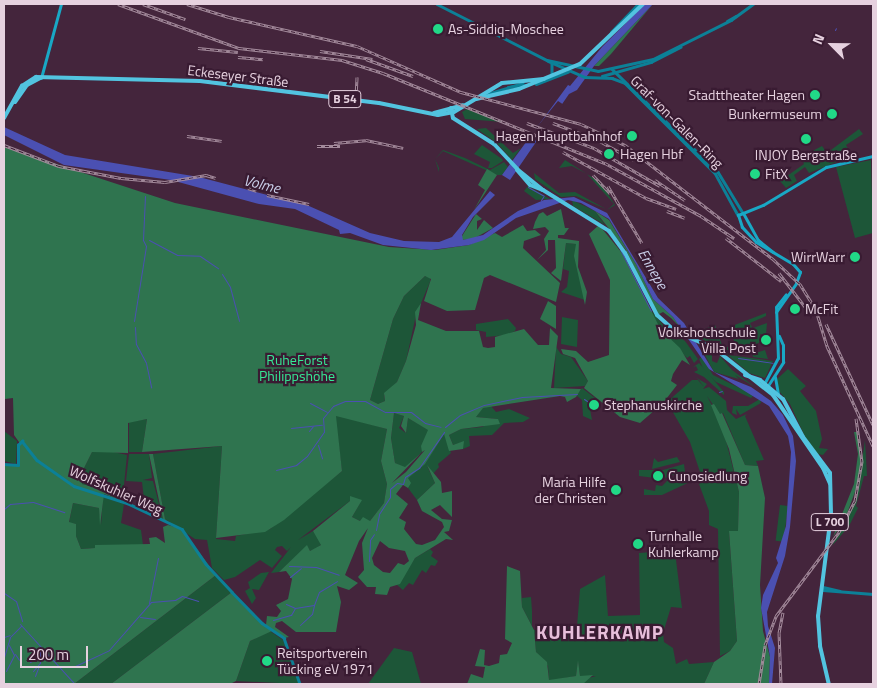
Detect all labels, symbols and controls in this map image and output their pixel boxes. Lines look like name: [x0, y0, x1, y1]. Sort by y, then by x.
north arrow: [807, 20, 857, 70]
place label: As-Siddiq-Moschee: [448, 21, 564, 37]
marker: As-Siddiq-Moschee: [432, 23, 444, 35]
text: N: [806, 30, 829, 48]
street label: Eckeseyer Straße: [186, 61, 290, 91]
street label: Graf-von-Galen-Ring: [627, 72, 727, 172]
place label: Stadttheater Hagen: [689, 87, 805, 103]
marker: Stadttheater Hagen: [809, 89, 821, 101]
road number: B 54: [328, 90, 362, 108]
place label: Bunkermuseum: [728, 106, 822, 122]
marker: Bunkermuseum: [826, 108, 838, 120]
place label: Hagen Hauptbahnhof: [496, 128, 622, 144]
marker: Hagen Hauptbahnhof: [626, 130, 638, 142]
marker: INJOY Bergstraße: [800, 133, 812, 145]
place label: Hagen Hbf: [620, 146, 683, 162]
marker: Hagen Hbf: [602, 147, 616, 161]
place label: INJOY Bergstraße: [755, 147, 857, 163]
place label: FitX: [765, 166, 788, 182]
marker: FitX: [749, 168, 761, 180]
water label: Volme: [242, 171, 282, 197]
water label: Ennepe: [634, 246, 672, 292]
place label: WirrWarr: [791, 249, 845, 265]
marker: WirrWarr: [849, 251, 861, 263]
place label: McFit: [805, 301, 838, 317]
marker: McFit: [789, 303, 801, 315]
place label: Volkshochschule Villa Post: [658, 324, 756, 357]
marker: Volkshochschule Villa Post: [760, 334, 772, 346]
park label: RuheForst Philippshöhe: [259, 352, 335, 384]
place label: Stephanuskirche: [604, 397, 702, 413]
marker: Stephanuskirche: [588, 399, 600, 411]
street label: Wolfskuhler Weg: [67, 462, 165, 518]
place label: Cunosiedlung: [668, 468, 747, 484]
marker: Cunosiedlung: [652, 470, 664, 482]
place label: Maria Hilfe der Christen: [535, 474, 606, 507]
marker: Maria Hilfe der Christen: [610, 484, 622, 496]
road number: L 700: [810, 512, 850, 532]
place label: Turnhalle Kuhlerkamp: [648, 528, 719, 560]
marker: Turnhalle Kuhlerkamp: [632, 538, 644, 550]
district label: KUHLERKAMP: [535, 621, 665, 643]
scale bar: [22, 636, 90, 668]
text: 200 m: [28, 643, 69, 666]
place label: Reitsportverein Tücking eV 1971: [277, 645, 373, 678]
marker: Reitsportverein Tücking eV 1971: [261, 655, 273, 667]

